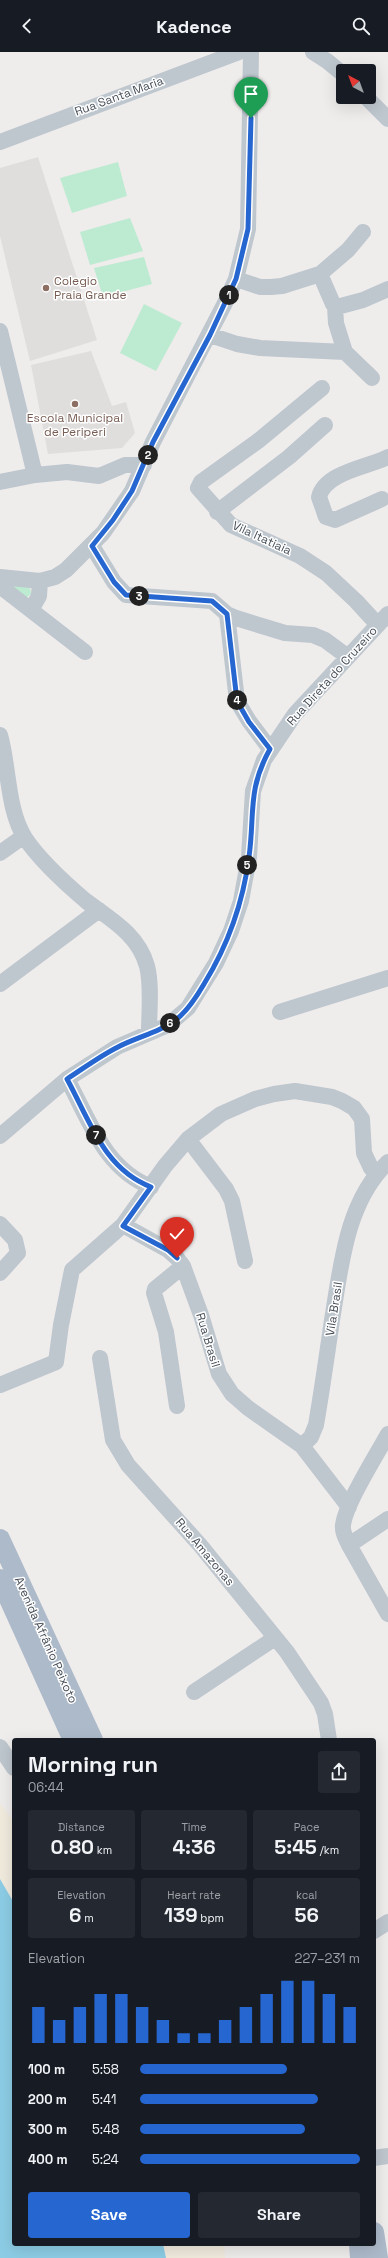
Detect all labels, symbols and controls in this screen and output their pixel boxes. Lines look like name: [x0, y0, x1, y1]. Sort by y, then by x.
icon: back: [16, 15, 38, 37]
text: Kadence: [156, 15, 232, 38]
icon: search: [350, 15, 372, 37]
north arrow: [336, 64, 376, 104]
map controls: [336, 64, 376, 104]
street label: Rua Santa Maria: [72, 72, 166, 119]
pin: [234, 77, 268, 118]
icon: arrive: [240, 83, 262, 105]
place label: Colegio Praia Grande: [54, 273, 127, 303]
marker: Colegio Praia Grande: [41, 283, 51, 293]
pin: 1: [219, 285, 239, 305]
text: 1: [227, 288, 231, 302]
marker: Escola Municipal de Periperi: [70, 399, 80, 409]
place label: Escola Municipal de Periperi: [27, 410, 123, 440]
pin: 2: [138, 445, 158, 465]
text: 2: [145, 448, 151, 462]
street label: Vila Itatiaia: [230, 517, 294, 559]
pin: 3: [129, 586, 149, 606]
text: 3: [136, 589, 142, 603]
street label: Rua Direta do Cruzeiro: [283, 623, 381, 729]
pin: 4: [227, 690, 247, 710]
text: 4: [234, 693, 241, 707]
pin: 5: [237, 855, 257, 875]
text: 5: [244, 858, 250, 872]
pin: 6: [160, 1013, 180, 1033]
text: 6: [167, 1016, 173, 1030]
pin: 7: [86, 1125, 106, 1145]
text: 7: [93, 1128, 99, 1142]
pin: [160, 1217, 194, 1258]
icon: check: [166, 1223, 188, 1245]
street label: Vila Brasil: [322, 1281, 346, 1337]
street label: Rua Brasil: [192, 1311, 224, 1369]
street label: Rua Amazonas: [172, 1515, 238, 1589]
street label: Avenida Afrânio Peixoto: [11, 1574, 81, 1706]
text: Morning run: [28, 1750, 158, 1778]
button: share: [318, 1751, 360, 1793]
text: 06:44: [28, 1779, 64, 1796]
text: Distance: [58, 1820, 105, 1834]
text: Time: [181, 1820, 207, 1834]
text: Pace: [294, 1820, 320, 1834]
text: 0.80: [50, 1834, 94, 1860]
text: 4:36: [172, 1834, 216, 1860]
text: 5:45: [274, 1834, 317, 1860]
text: km: [94, 1843, 112, 1857]
text: /km: [317, 1843, 339, 1857]
text: Elevation: [57, 1888, 105, 1902]
text: Heart rate: [167, 1888, 221, 1902]
text: kcal: [296, 1888, 317, 1902]
text: 6: [69, 1902, 81, 1928]
text: 139: [164, 1902, 198, 1928]
text: 56: [294, 1902, 319, 1928]
text: m: [81, 1911, 94, 1925]
text: bpm: [198, 1911, 224, 1925]
text: Elevation: [28, 1950, 85, 1967]
text: 227–231 m: [295, 1950, 360, 1967]
text: 100 m: [28, 2061, 65, 2078]
text: 5:58: [92, 2061, 119, 2078]
text: 200 m: [28, 2091, 67, 2108]
text: 5:41: [92, 2091, 116, 2108]
text: 300 m: [28, 2121, 67, 2138]
text: 5:48: [92, 2121, 119, 2138]
text: 400 m: [28, 2151, 68, 2168]
text: 5:24: [92, 2151, 119, 2168]
button: Save: [28, 2192, 190, 2238]
button: Share: [198, 2192, 360, 2238]

